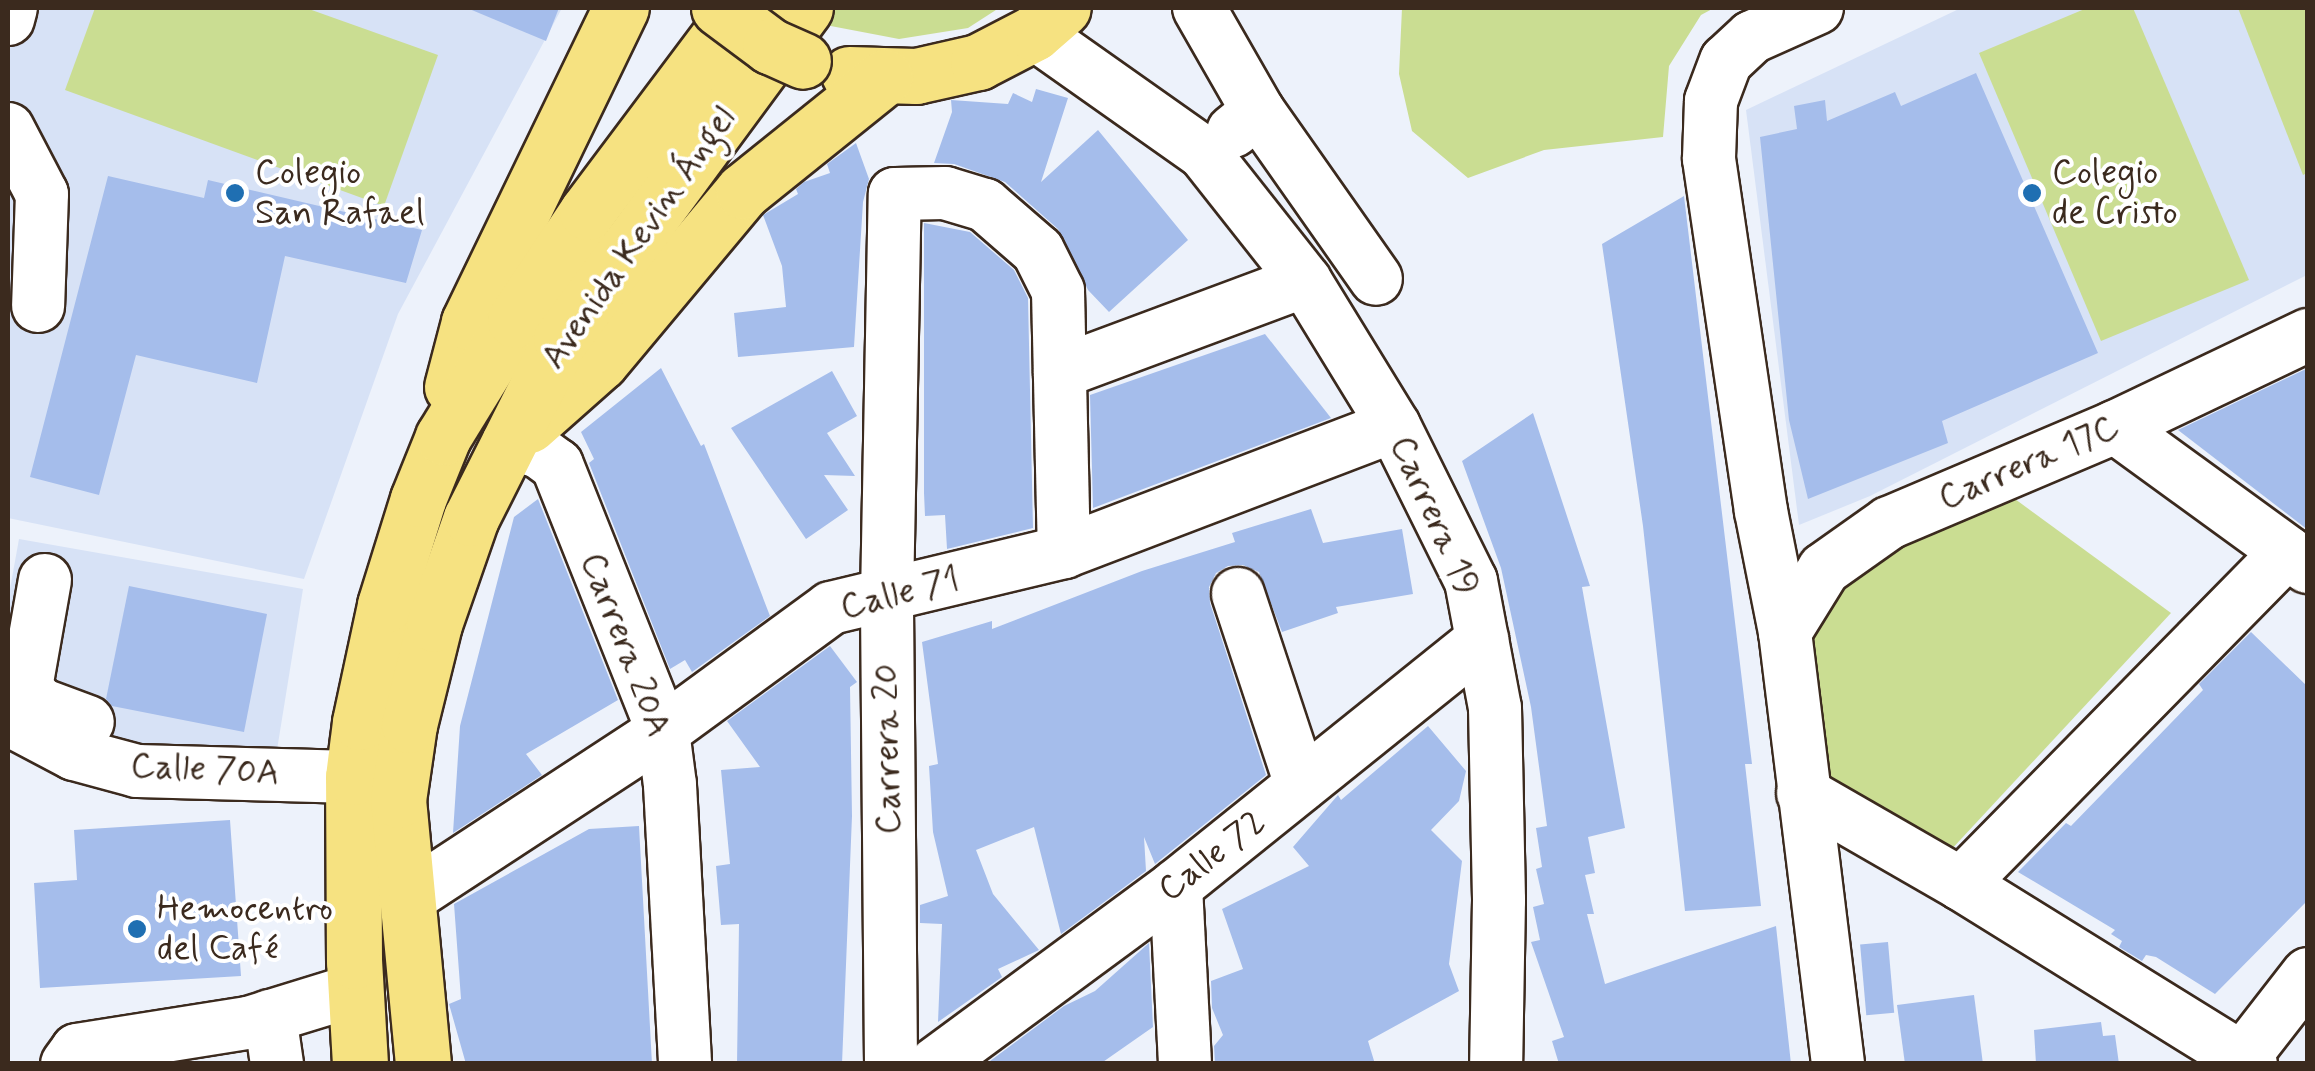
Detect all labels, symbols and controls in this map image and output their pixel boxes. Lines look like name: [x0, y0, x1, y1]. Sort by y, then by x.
street label: Avenida Kevin Ángel: [532, 98, 746, 378]
place label: Colegio San Rafael: [255, 152, 416, 234]
place label: Colegio de Cristo: [2052, 152, 2180, 234]
marker: Colegio San Rafael: [224, 182, 246, 204]
marker: Colegio de Cristo: [2021, 182, 2043, 204]
street label: Carrera 17C: [1933, 406, 2125, 520]
street label: Carrera 19: [1380, 430, 1488, 602]
street label: Carrera 20A: [571, 547, 679, 743]
street label: Calle 71: [836, 559, 964, 629]
street label: Carrera 20: [866, 663, 910, 835]
street label: Calle 70A: [130, 745, 280, 795]
street label: Calle 72: [1150, 801, 1274, 911]
place label: Hemocentro del Café: [157, 888, 333, 970]
marker: Hemocentro del Café: [126, 918, 148, 940]

